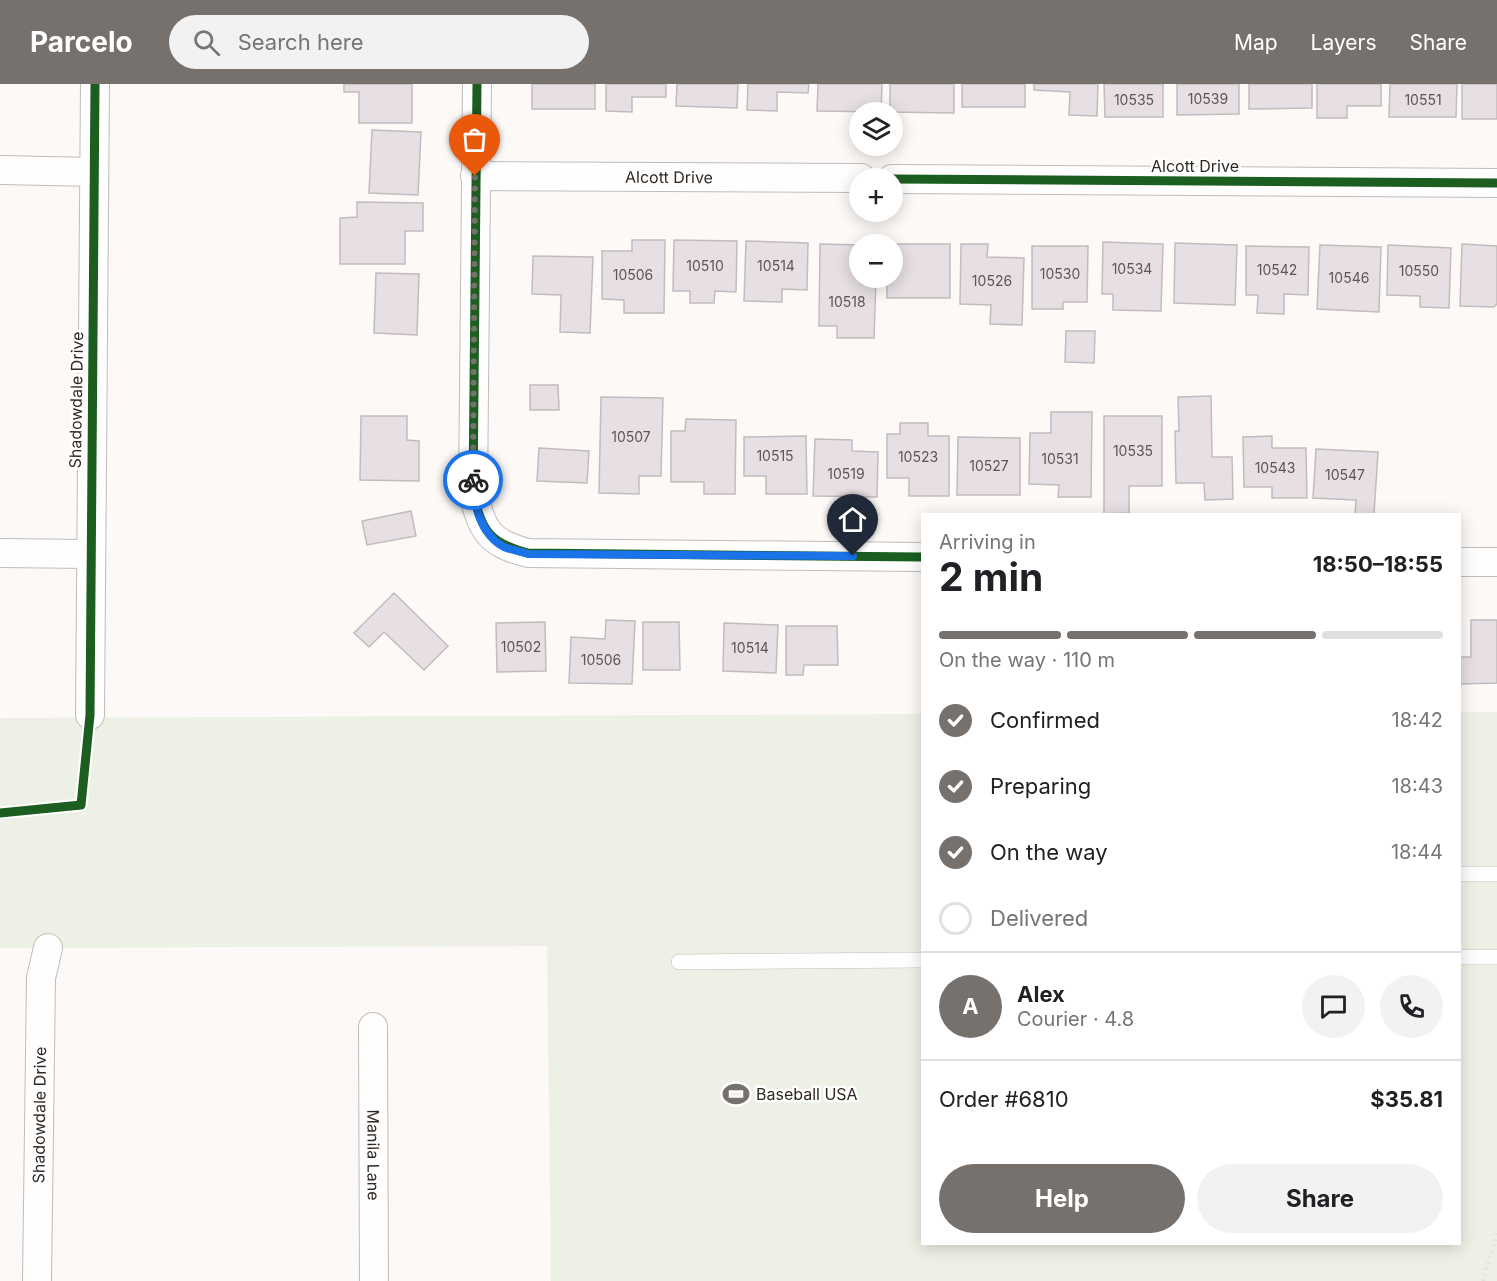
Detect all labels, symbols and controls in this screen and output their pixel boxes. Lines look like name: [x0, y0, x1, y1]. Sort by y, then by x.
search box: [169, 15, 589, 69]
text: Parcelo: [30, 25, 133, 59]
icon: search: [190, 26, 223, 59]
text: Search here: [238, 29, 363, 55]
text: Map: [1234, 30, 1278, 55]
text: Layers: [1311, 30, 1377, 55]
text: Share: [1410, 30, 1467, 55]
house number: 10539: [1188, 90, 1228, 107]
house number: 10535: [1114, 91, 1154, 108]
house number: 10551: [1404, 91, 1442, 108]
map controls: [849, 102, 903, 288]
button: layers: [849, 102, 903, 156]
pin: [449, 114, 500, 176]
icon: bag: [458, 123, 491, 156]
street label: Alcott Drive: [1151, 156, 1239, 176]
street label: Alcott Drive: [625, 167, 713, 187]
button: +: [849, 168, 903, 222]
button: −: [849, 234, 903, 288]
house number: 10510: [686, 257, 724, 274]
house number: 10514: [757, 257, 795, 274]
house number: 10534: [1112, 260, 1152, 277]
house number: 10542: [1257, 261, 1297, 278]
house number: 10550: [1399, 262, 1439, 279]
house number: 10530: [1040, 265, 1080, 282]
house number: 10506: [613, 266, 653, 283]
house number: 10546: [1329, 269, 1369, 286]
house number: 10526: [972, 272, 1012, 289]
house number: 10518: [828, 293, 866, 310]
street label: Shadowdale Drive: [65, 331, 87, 469]
house number: 10507: [611, 428, 651, 445]
house number: 10535: [1113, 442, 1153, 459]
house number: 10515: [756, 447, 794, 464]
house number: 10523: [898, 448, 938, 465]
courier: [443, 450, 503, 510]
house number: 10531: [1041, 450, 1079, 467]
house number: 10527: [969, 457, 1009, 474]
house number: 10543: [1255, 459, 1295, 476]
icon: bike: [457, 464, 490, 497]
house number: 10519: [827, 465, 865, 482]
house number: 10547: [1325, 466, 1365, 483]
pin: [827, 494, 878, 556]
icon: home: [836, 503, 869, 536]
text: Arriving in: [939, 530, 1036, 554]
text: 18:50–18:55: [1313, 551, 1443, 577]
text: 2 min: [939, 553, 1043, 600]
house number: 10502: [501, 638, 541, 655]
house number: 10514: [731, 639, 769, 656]
text: On the way · 110 m: [939, 648, 1115, 672]
house number: 10506: [581, 651, 621, 668]
icon: check: [939, 704, 972, 737]
text: Confirmed: [990, 707, 1100, 733]
text: 18:42: [1392, 708, 1443, 732]
icon: check: [939, 770, 972, 803]
text: Preparing: [990, 773, 1091, 799]
text: 18:43: [1391, 774, 1443, 798]
icon: check: [939, 836, 972, 869]
text: On the way: [990, 839, 1108, 865]
text: 18:44: [1391, 840, 1443, 864]
text: Delivered: [990, 905, 1088, 931]
button: chat: [1302, 975, 1365, 1038]
button: phone: [1380, 975, 1443, 1038]
text: Alex: [1017, 981, 1065, 1007]
text: A: [962, 993, 979, 1019]
text: Courier · 4.8: [1017, 1007, 1134, 1031]
street label: Shadowdale Drive: [28, 1046, 50, 1184]
sports icon: Baseball USA: [721, 1079, 751, 1109]
place label: Baseball USA: [756, 1084, 858, 1104]
text: Order #6810: [939, 1086, 1069, 1112]
text: $35.81: [1370, 1086, 1443, 1112]
street label: Manila Lane: [363, 1109, 384, 1201]
button: Help: [939, 1164, 1185, 1233]
button: Share: [1197, 1164, 1443, 1233]

